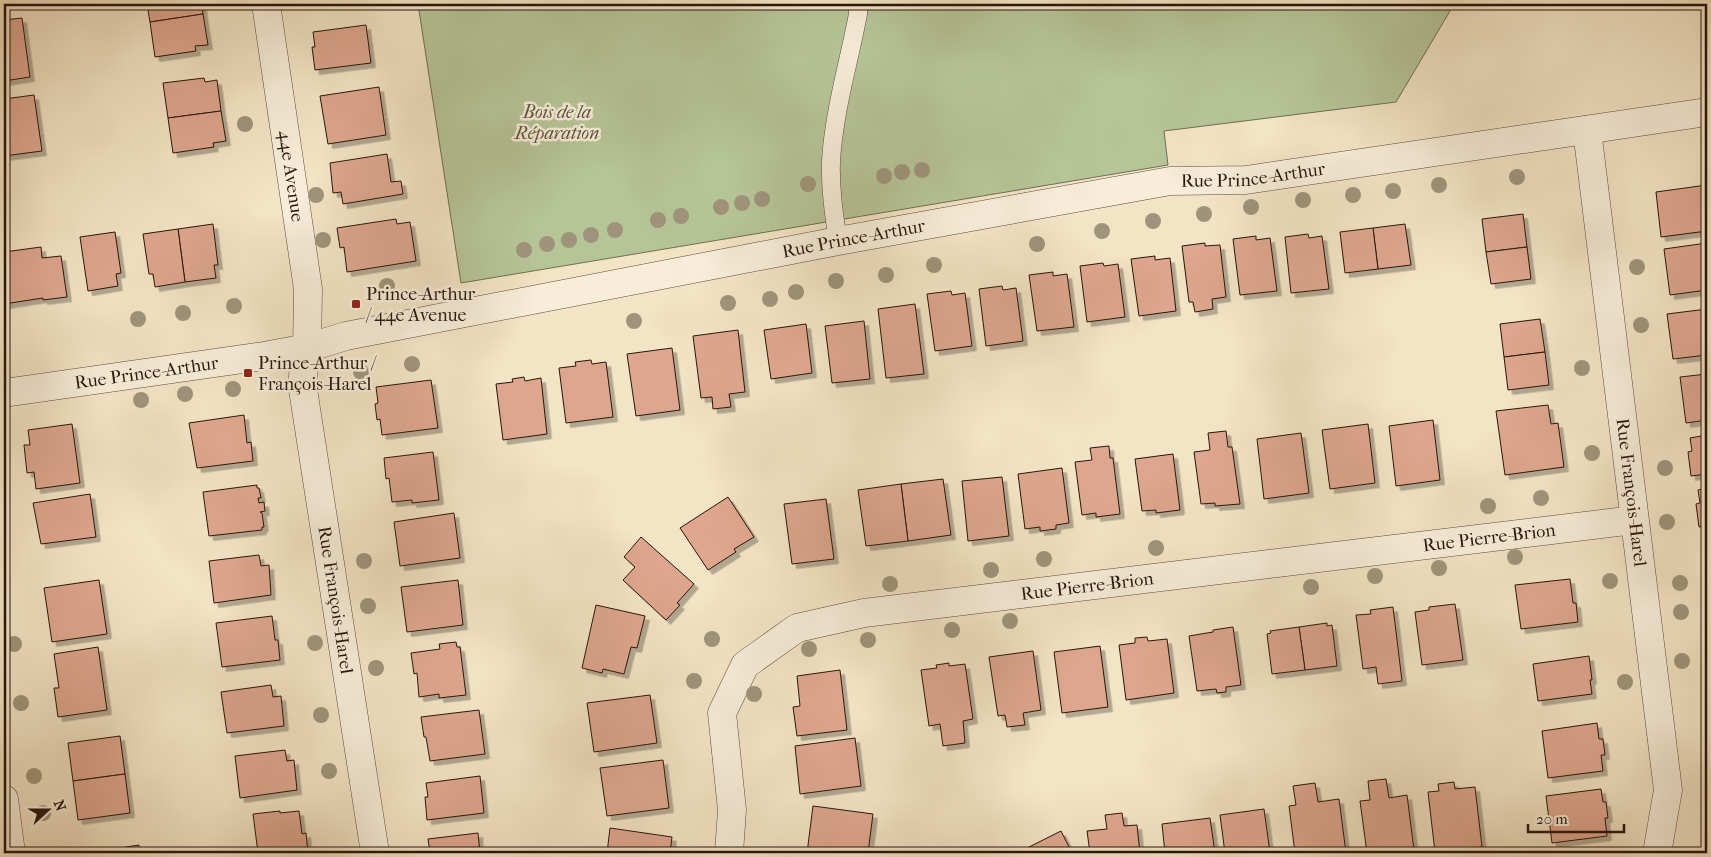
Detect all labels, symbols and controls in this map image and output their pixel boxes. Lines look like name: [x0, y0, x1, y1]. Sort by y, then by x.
park label: Bois de la Réparation: [514, 102, 599, 144]
street label: 44e Avenue: [274, 129, 308, 223]
street label: Rue Prince-Arthur: [1181, 158, 1327, 191]
street label: Rue Prince-Arthur: [780, 215, 927, 262]
place label: Prince-Arthur / 44e Avenue: [365, 284, 476, 326]
marker: Prince-Arthur / 44e Avenue: [350, 298, 362, 310]
street label: Rue Prince-Arthur: [73, 352, 220, 393]
place label: Prince-Arthur / François-Harel: [258, 353, 377, 395]
marker: Prince-Arthur / François-Harel: [242, 367, 254, 379]
street label: Rue François-Harel: [1612, 417, 1651, 568]
street label: Rue Pierre-Brion: [1422, 519, 1557, 556]
street label: Rue François-Harel: [314, 525, 358, 675]
street label: Rue Pierre-Brion: [1020, 568, 1155, 604]
north arrow: [22, 784, 72, 834]
text: N: [50, 798, 70, 814]
scale bar: [1528, 802, 1625, 834]
text: 20 m: [1536, 810, 1568, 828]

